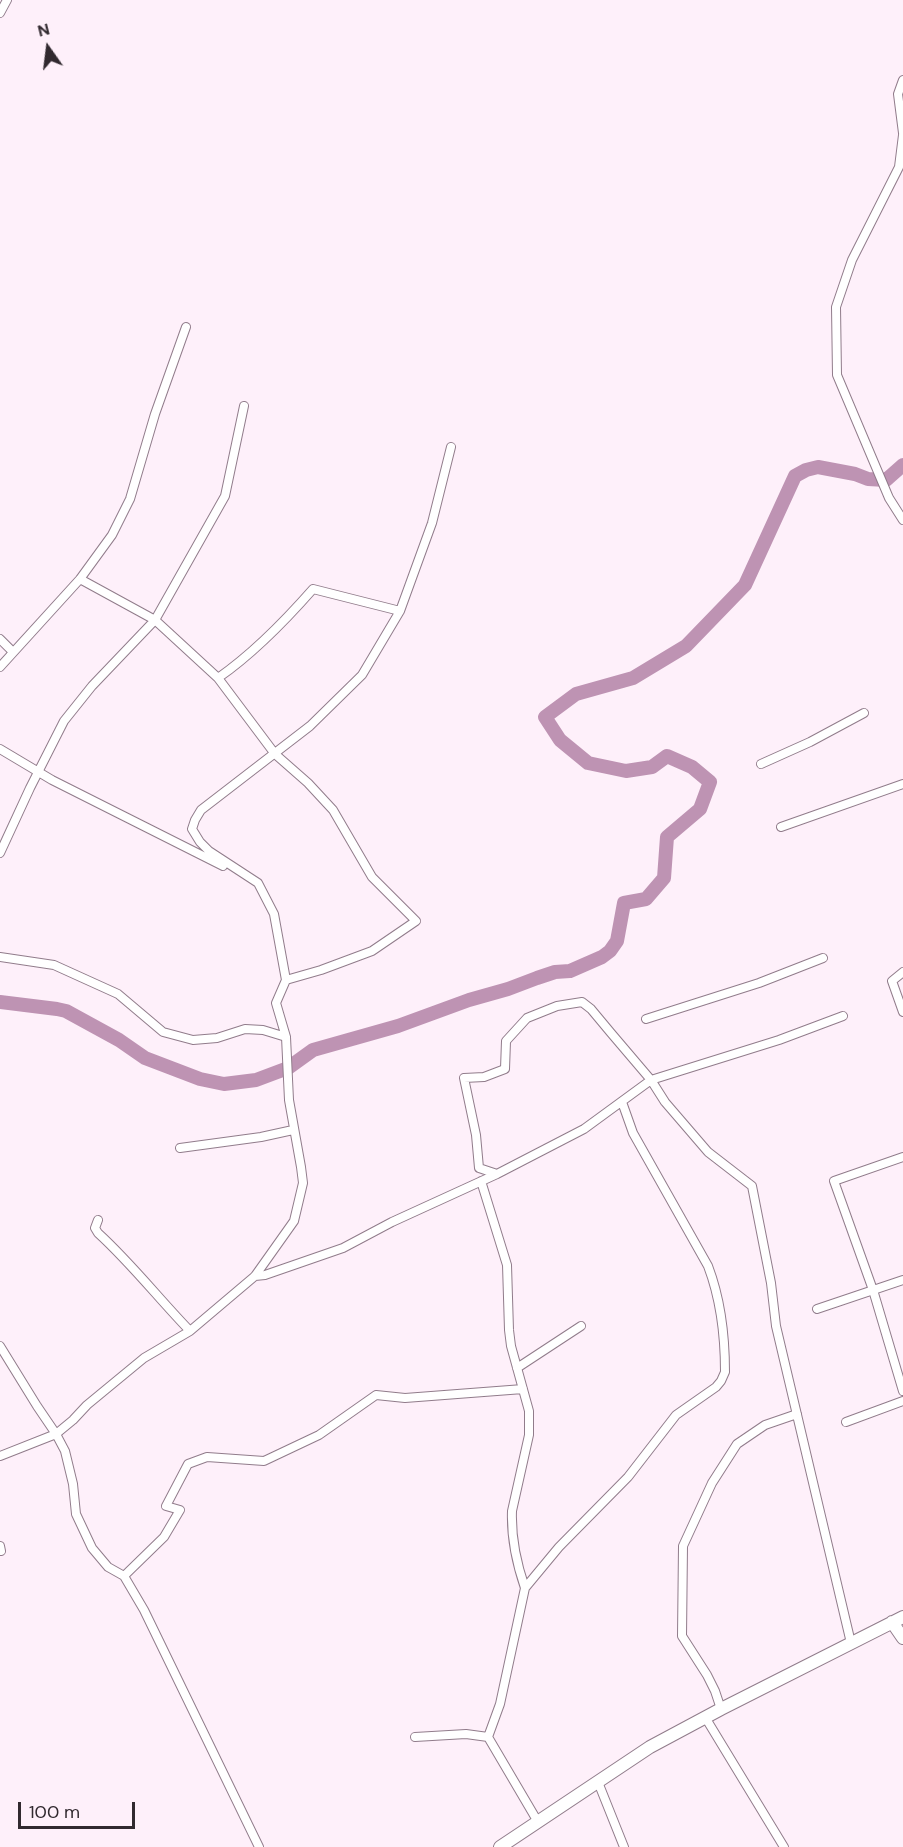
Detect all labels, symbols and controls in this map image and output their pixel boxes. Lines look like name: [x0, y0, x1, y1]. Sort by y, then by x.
north arrow: [18, 18, 78, 78]
text: N: [35, 18, 52, 42]
scale bar: [21, 1790, 138, 1828]
text: 100 m: [29, 1800, 80, 1824]

